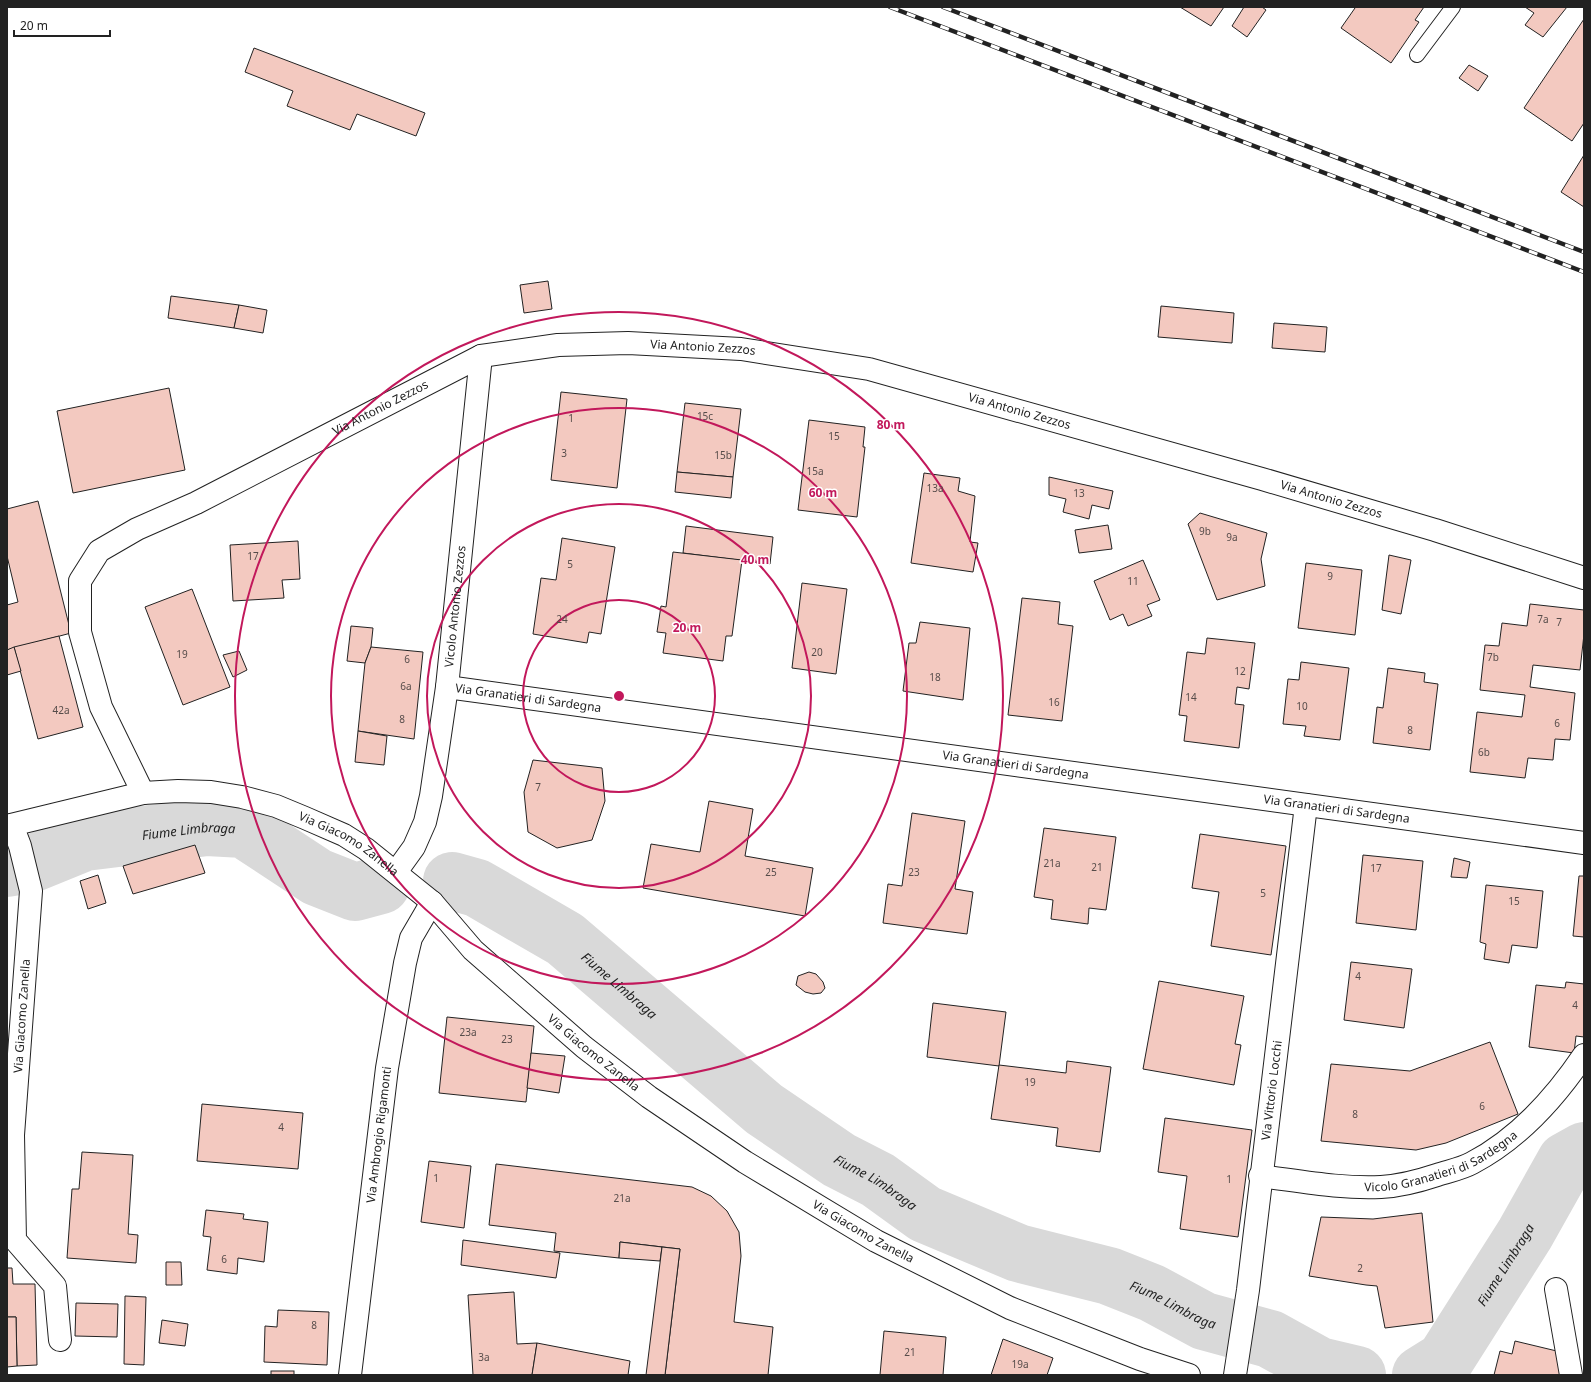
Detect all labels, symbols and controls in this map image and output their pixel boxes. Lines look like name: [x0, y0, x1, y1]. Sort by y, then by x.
scale bar: [14, 12, 110, 38]
text: 20 m: [20, 17, 48, 34]
street label: Via Antonio Zezzos: [650, 335, 757, 359]
street label: Via Antonio Zezzos: [329, 376, 431, 439]
street label: Via Antonio Zezzos: [967, 388, 1073, 433]
house number: 15c: [697, 409, 713, 423]
house number: 1: [568, 411, 574, 425]
text: 80 m: [877, 416, 905, 433]
house number: 15: [828, 429, 840, 443]
house number: 3: [561, 446, 567, 460]
house number: 15b: [714, 448, 732, 462]
house number: 15a: [806, 464, 824, 478]
street label: Via Antonio Zezzos: [1278, 476, 1385, 522]
house number: 13a: [926, 481, 944, 495]
text: 60 m: [809, 484, 837, 501]
house number: 13: [1073, 486, 1085, 500]
house number: 9b: [1199, 524, 1211, 538]
house number: 9a: [1226, 530, 1238, 544]
street label: Vicolo Antonio Zezzos: [440, 544, 470, 668]
house number: 17: [247, 549, 259, 563]
text: 40 m: [741, 551, 769, 568]
house number: 5: [567, 557, 573, 571]
house number: 9: [1327, 569, 1333, 583]
house number: 11: [1127, 574, 1139, 588]
house number: 24: [556, 612, 568, 626]
house number: 7a: [1537, 612, 1549, 626]
house number: 7: [1556, 615, 1562, 629]
text: 20 m: [673, 619, 701, 636]
house number: 20: [811, 645, 823, 659]
house number: 19: [176, 647, 188, 661]
house number: 7b: [1487, 650, 1499, 664]
house number: 6: [404, 652, 410, 666]
house number: 12: [1234, 664, 1246, 678]
house number: 18: [929, 670, 941, 684]
house number: 6a: [400, 679, 412, 693]
street label: Via Granatieri di Sardegna: [454, 679, 602, 716]
centre of rings: [612, 689, 626, 703]
house number: 14: [1185, 690, 1197, 704]
house number: 16: [1048, 695, 1060, 709]
house number: 10: [1296, 699, 1308, 713]
house number: 42a: [52, 703, 70, 717]
house number: 8: [399, 712, 405, 726]
house number: 6: [1554, 716, 1560, 730]
house number: 8: [1407, 723, 1413, 737]
house number: 6b: [1478, 745, 1490, 759]
street label: Via Granatieri di Sardegna: [942, 746, 1090, 783]
house number: 7: [535, 780, 541, 794]
street label: Via Granatieri di Sardegna: [1263, 790, 1411, 827]
street label: Via Giacomo Zanella: [296, 807, 402, 880]
water label: Fiume Limbraga: [141, 818, 237, 844]
house number: 21a: [1043, 856, 1061, 870]
house number: 21: [1091, 860, 1103, 874]
house number: 17: [1370, 861, 1382, 875]
house number: 25: [765, 865, 777, 879]
house number: 23: [908, 865, 920, 879]
house number: 5: [1260, 886, 1266, 900]
house number: 15: [1508, 894, 1520, 908]
water label: Fiume Limbraga: [578, 948, 661, 1023]
street label: Via Giacomo Zanella: [9, 958, 34, 1073]
house number: 4: [1355, 969, 1361, 983]
house number: 4: [1572, 998, 1578, 1012]
street label: Via Giacomo Zanella: [544, 1010, 644, 1095]
house number: 23a: [459, 1025, 477, 1039]
house number: 23: [501, 1032, 513, 1046]
street label: Via Vittorio Locchi: [1257, 1039, 1286, 1141]
street label: Via Ambrogio Rigamonti: [362, 1065, 395, 1204]
house number: 19: [1024, 1075, 1036, 1089]
house number: 6: [1479, 1099, 1485, 1113]
house number: 8: [1352, 1107, 1358, 1121]
house number: 4: [278, 1120, 284, 1134]
street label: Vicolo Granatieri di Sardegna: [1364, 1126, 1521, 1195]
water label: Fiume Limbraga: [831, 1150, 921, 1215]
house number: 1: [433, 1171, 439, 1185]
house number: 1: [1226, 1172, 1232, 1186]
house number: 21a: [613, 1191, 631, 1205]
street label: Via Giacomo Zanella: [810, 1196, 917, 1267]
water label: Fiume Limbraga: [1473, 1220, 1538, 1309]
house number: 6: [221, 1252, 227, 1266]
house number: 2: [1357, 1261, 1363, 1275]
water label: Fiume Limbraga: [1127, 1276, 1219, 1333]
house number: 8: [311, 1318, 317, 1332]
house number: 21: [904, 1345, 916, 1359]
house number: 3a: [478, 1350, 490, 1364]
house number: 19a: [1011, 1357, 1029, 1371]

